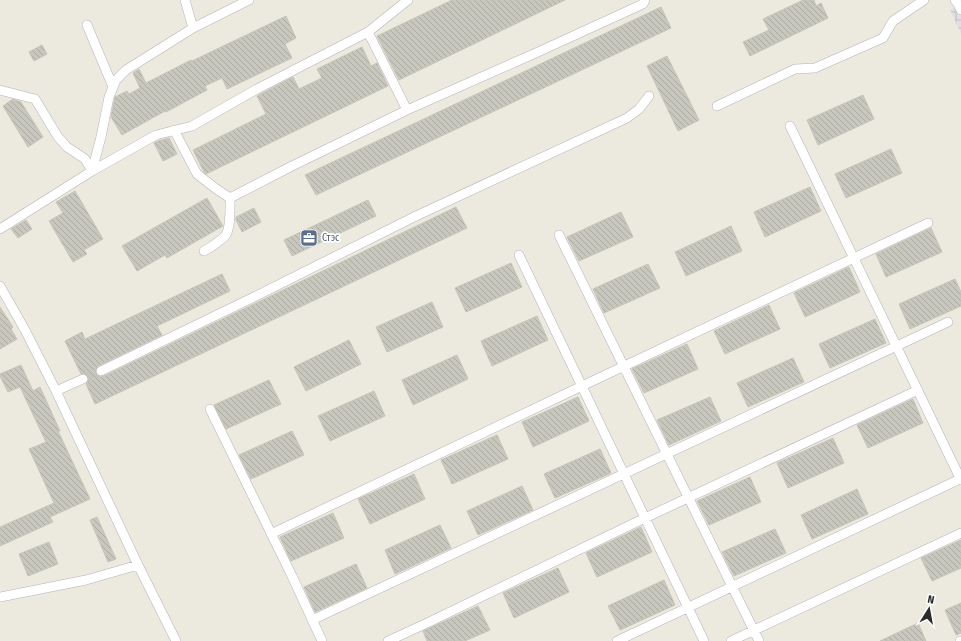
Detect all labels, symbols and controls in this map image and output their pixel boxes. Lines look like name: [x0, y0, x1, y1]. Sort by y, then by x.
office icon: Стэс: [299, 228, 319, 248]
place label: Стэс: [322, 232, 340, 244]
north arrow: [909, 589, 949, 629]
text: N: [926, 593, 935, 607]

